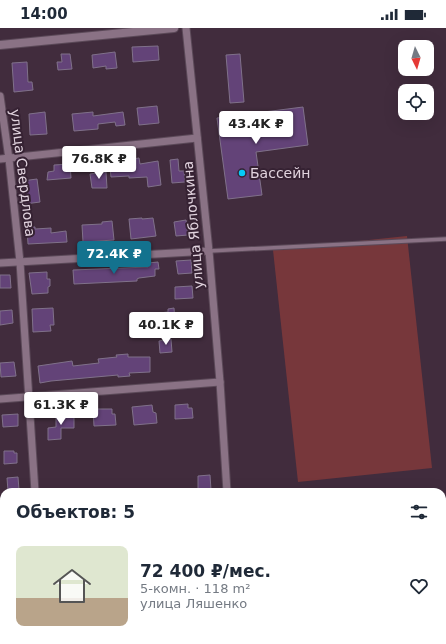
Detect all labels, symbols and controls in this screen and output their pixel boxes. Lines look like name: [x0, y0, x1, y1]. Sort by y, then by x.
text: 14:00: [20, 5, 68, 23]
north arrow: [398, 40, 434, 76]
map controls: [398, 40, 434, 120]
button: locate: [398, 84, 434, 120]
street label: улица Свердлова: [7, 108, 39, 238]
pin: 43.4K ₽: [219, 111, 293, 145]
text: 43.4K ₽: [228, 116, 284, 131]
pin: 76.8K ₽: [62, 146, 136, 180]
text: 76.8K ₽: [71, 151, 127, 166]
street label: улица Яблочкина: [179, 160, 207, 290]
place label: Бассейн: [250, 165, 310, 181]
marker: Бассейн: [237, 168, 247, 178]
pin: 72.4K ₽: [77, 241, 151, 275]
text: 72.4K ₽: [86, 246, 142, 261]
pin: 40.1K ₽: [129, 312, 203, 346]
text: 40.1K ₽: [138, 317, 194, 332]
pin: 61.3K ₽: [24, 392, 98, 426]
text: 61.3K ₽: [33, 397, 89, 412]
icon: filters: [408, 501, 430, 523]
text: Объектов: 5: [16, 502, 135, 522]
text: 72 400 ₽/мес.: [140, 561, 271, 581]
icon: home: [48, 562, 96, 610]
icon: heart: [408, 575, 430, 597]
text: 5-комн. · 118 m²: [140, 581, 250, 596]
text: улица Ляшенко: [140, 596, 247, 611]

